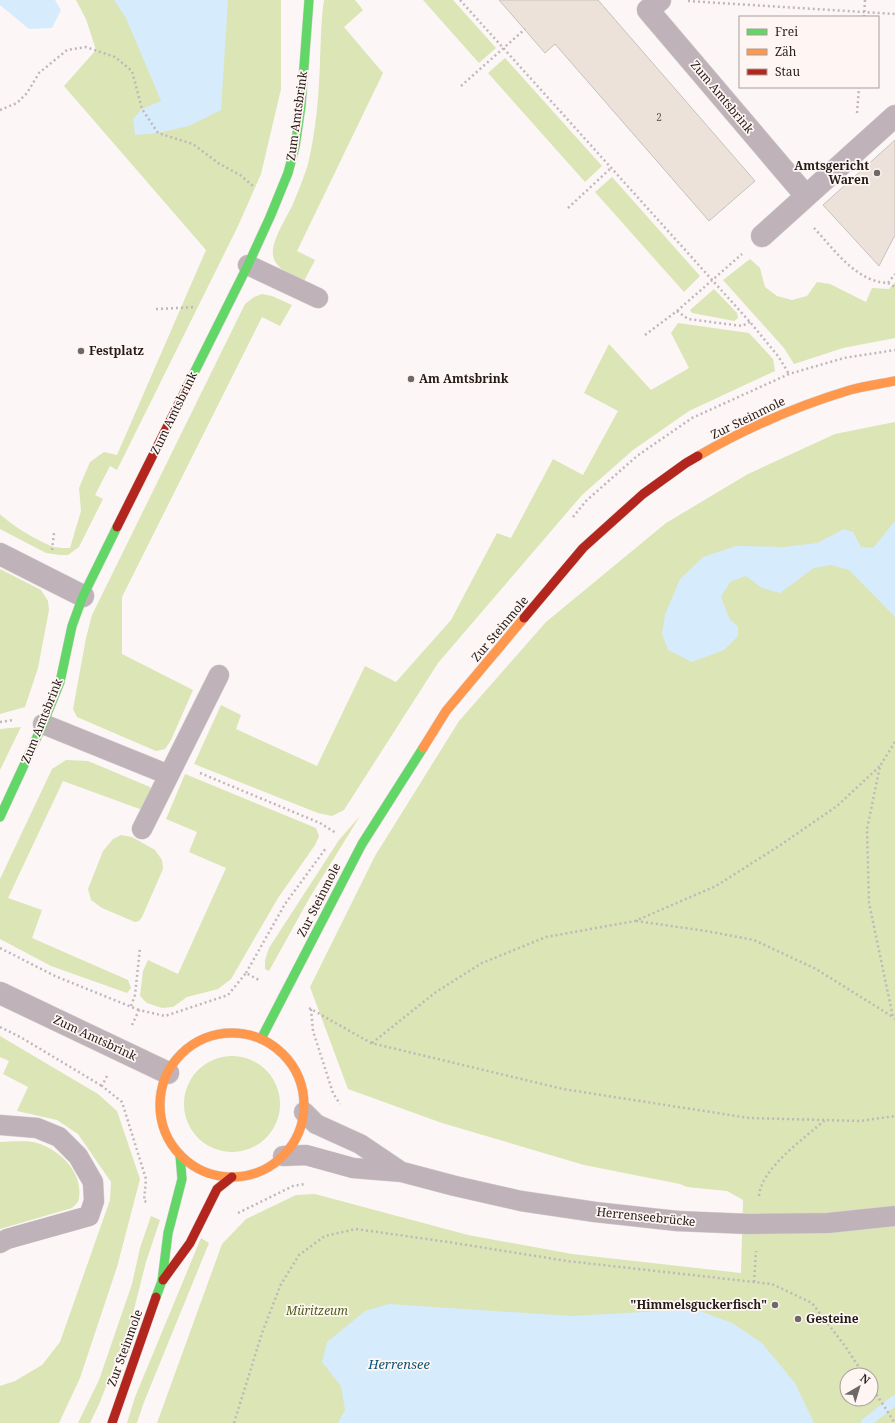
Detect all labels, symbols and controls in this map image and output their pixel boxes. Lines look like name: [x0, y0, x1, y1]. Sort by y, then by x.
legend: [739, 16, 879, 88]
text: Frei: [775, 23, 798, 40]
text: Zäh: [775, 43, 797, 60]
street label: Zum Amtsbrink: [687, 57, 759, 137]
text: Stau: [775, 63, 801, 80]
street label: Zum Amtsbrink: [282, 69, 311, 162]
house number: 2: [656, 110, 662, 124]
place label: Amtsgericht Waren: [794, 157, 869, 188]
marker: Amtsgericht Waren: [872, 168, 882, 178]
place label: Festplatz: [89, 342, 144, 359]
marker: Festplatz: [76, 346, 86, 356]
street label: Zum Amtsbrink: [146, 368, 201, 457]
place label: Am Amtsbrink: [419, 370, 509, 387]
marker: Am Amtsbrink: [406, 374, 416, 384]
street label: Zur Steinmole: [708, 392, 788, 443]
street label: Zur Steinmole: [467, 592, 532, 665]
street label: Zum Amtsbrink: [17, 675, 67, 766]
street label: Zur Steinmole: [293, 860, 344, 940]
street label: Zum Amtsbrink: [51, 1011, 141, 1065]
street label: Herrenseebrücke: [596, 1203, 696, 1230]
place label: "Himmelsguckerfisch": [630, 1296, 767, 1313]
marker: "Himmelsguckerfisch": [770, 1300, 780, 1310]
park label: Müritzeum: [285, 1302, 348, 1319]
street label: Zur Steinmole: [103, 1307, 146, 1389]
place label: Gesteine: [806, 1310, 859, 1327]
marker: Gesteine: [793, 1314, 803, 1324]
water label: Herrensee: [367, 1355, 430, 1373]
north arrow: [839, 1367, 879, 1407]
text: N: [857, 1370, 874, 1388]

